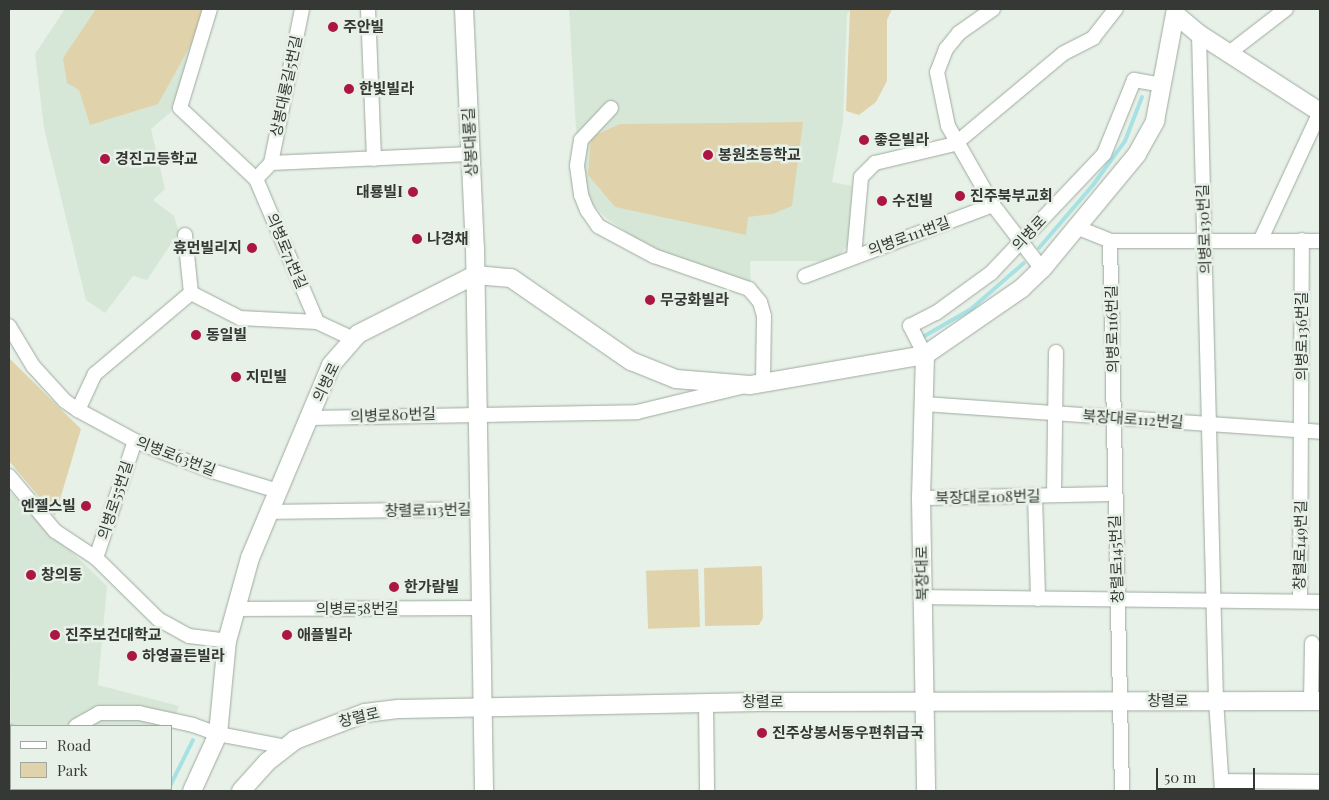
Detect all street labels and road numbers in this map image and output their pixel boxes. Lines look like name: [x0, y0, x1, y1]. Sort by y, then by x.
street label: 상봉대룡길5번길: [267, 34, 305, 138]
street label: 상봉대룡길: [459, 107, 481, 177]
street label: 의병로130번길: [1193, 184, 1215, 274]
street label: 의병로71번길: [263, 210, 311, 292]
street label: 의병로: [1008, 212, 1050, 254]
street label: 의병로111번길: [866, 213, 952, 259]
street label: 의병로116번길: [1102, 285, 1122, 373]
street label: 의병로136번길: [1293, 292, 1311, 380]
street label: 의병로: [309, 359, 343, 405]
street label: 의병로80번길: [350, 405, 436, 425]
street label: 북장대로112번길: [1082, 406, 1184, 432]
street label: 의병로63번길: [134, 433, 218, 479]
street label: 의병로55번길: [94, 458, 136, 542]
street label: 북장대로108번길: [935, 487, 1041, 507]
street label: 창렬로113번길: [385, 500, 471, 520]
street label: 창렬로149번길: [1290, 500, 1310, 590]
street label: 창렬로145번길: [1105, 515, 1127, 603]
street label: 북장대로: [913, 545, 931, 601]
street label: 의병로58번길: [315, 600, 399, 618]
street label: 창렬로: [1147, 692, 1189, 710]
street label: 창렬로: [742, 693, 784, 711]
street label: 창렬로: [337, 704, 381, 730]

